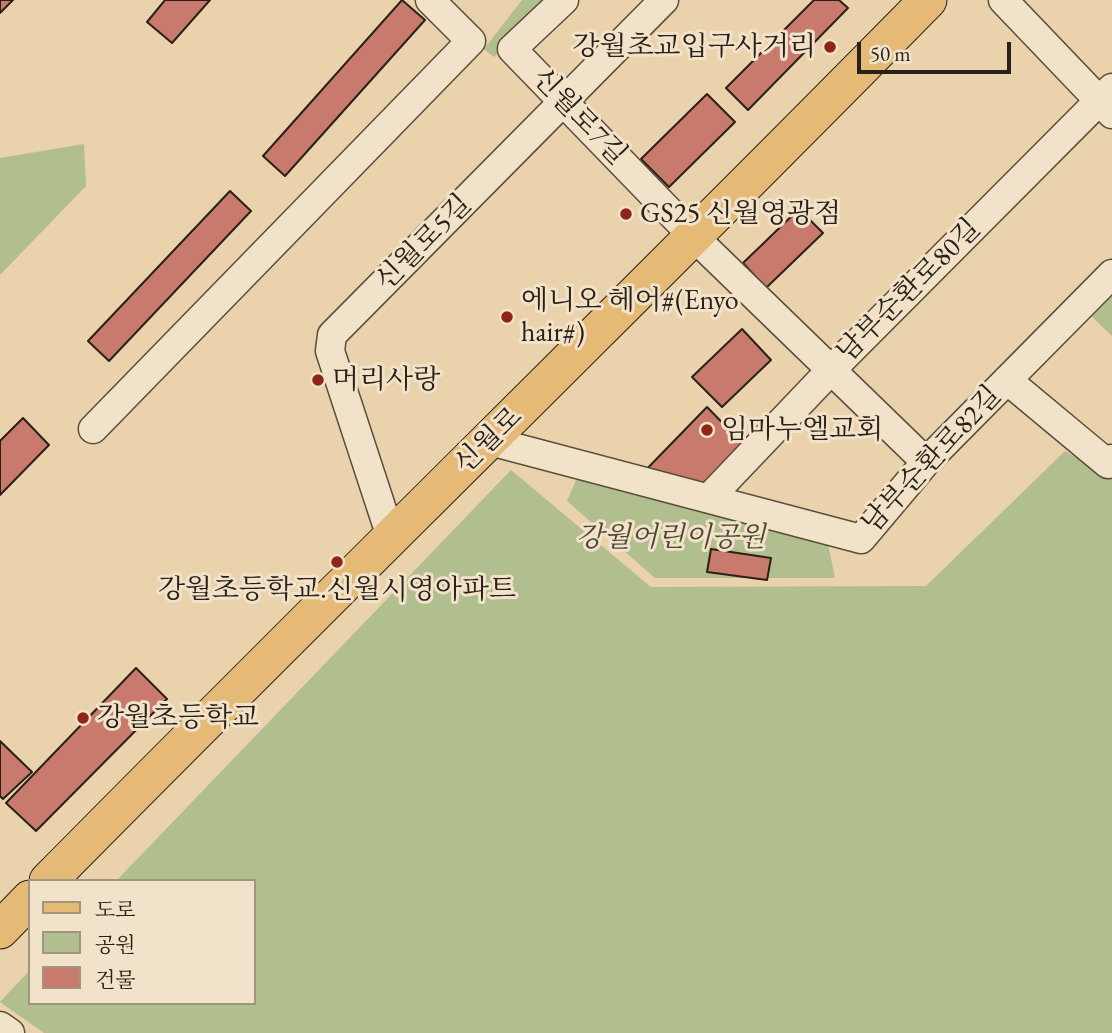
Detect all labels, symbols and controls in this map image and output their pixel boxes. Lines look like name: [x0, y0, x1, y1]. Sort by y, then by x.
scale bar: [860, 28, 1014, 72]
place label: 강월초교입구사거리: [573, 30, 816, 64]
marker: 강월초교입구사거리: [822, 39, 838, 55]
text: 50 m: [870, 40, 911, 67]
street label: 신월로7길: [525, 62, 633, 172]
street label: 신월로5길: [369, 188, 479, 298]
place label: GS25 신월영광점: [640, 197, 841, 231]
marker: GS25 신월영광점: [618, 206, 634, 222]
street label: 남부순환로80길: [830, 212, 988, 370]
place label: 에니오 헤어#(Enyo hair#): [521, 284, 739, 350]
marker: 에니오 헤어#(Enyo hair#): [499, 309, 515, 325]
place label: 머리사랑: [332, 363, 440, 397]
marker: 머리사랑: [310, 372, 326, 388]
street label: 남부순환로82길: [855, 379, 1009, 541]
street label: 신월로: [448, 401, 530, 481]
place label: 임마누엘교회: [721, 413, 883, 447]
marker: 임마누엘교회: [699, 422, 715, 438]
park label: 강월어린이공원: [576, 521, 766, 555]
marker: 강월초등학교.신월시영아파트: [329, 554, 345, 570]
place label: 강월초등학교.신월시영아파트: [158, 573, 516, 607]
place label: 강월초등학교: [97, 701, 259, 735]
marker: 강월초등학교: [75, 710, 91, 726]
legend: [28, 879, 256, 1005]
text: 도로: [95, 896, 136, 923]
text: 공원: [95, 931, 136, 958]
text: 건물: [95, 966, 136, 993]

